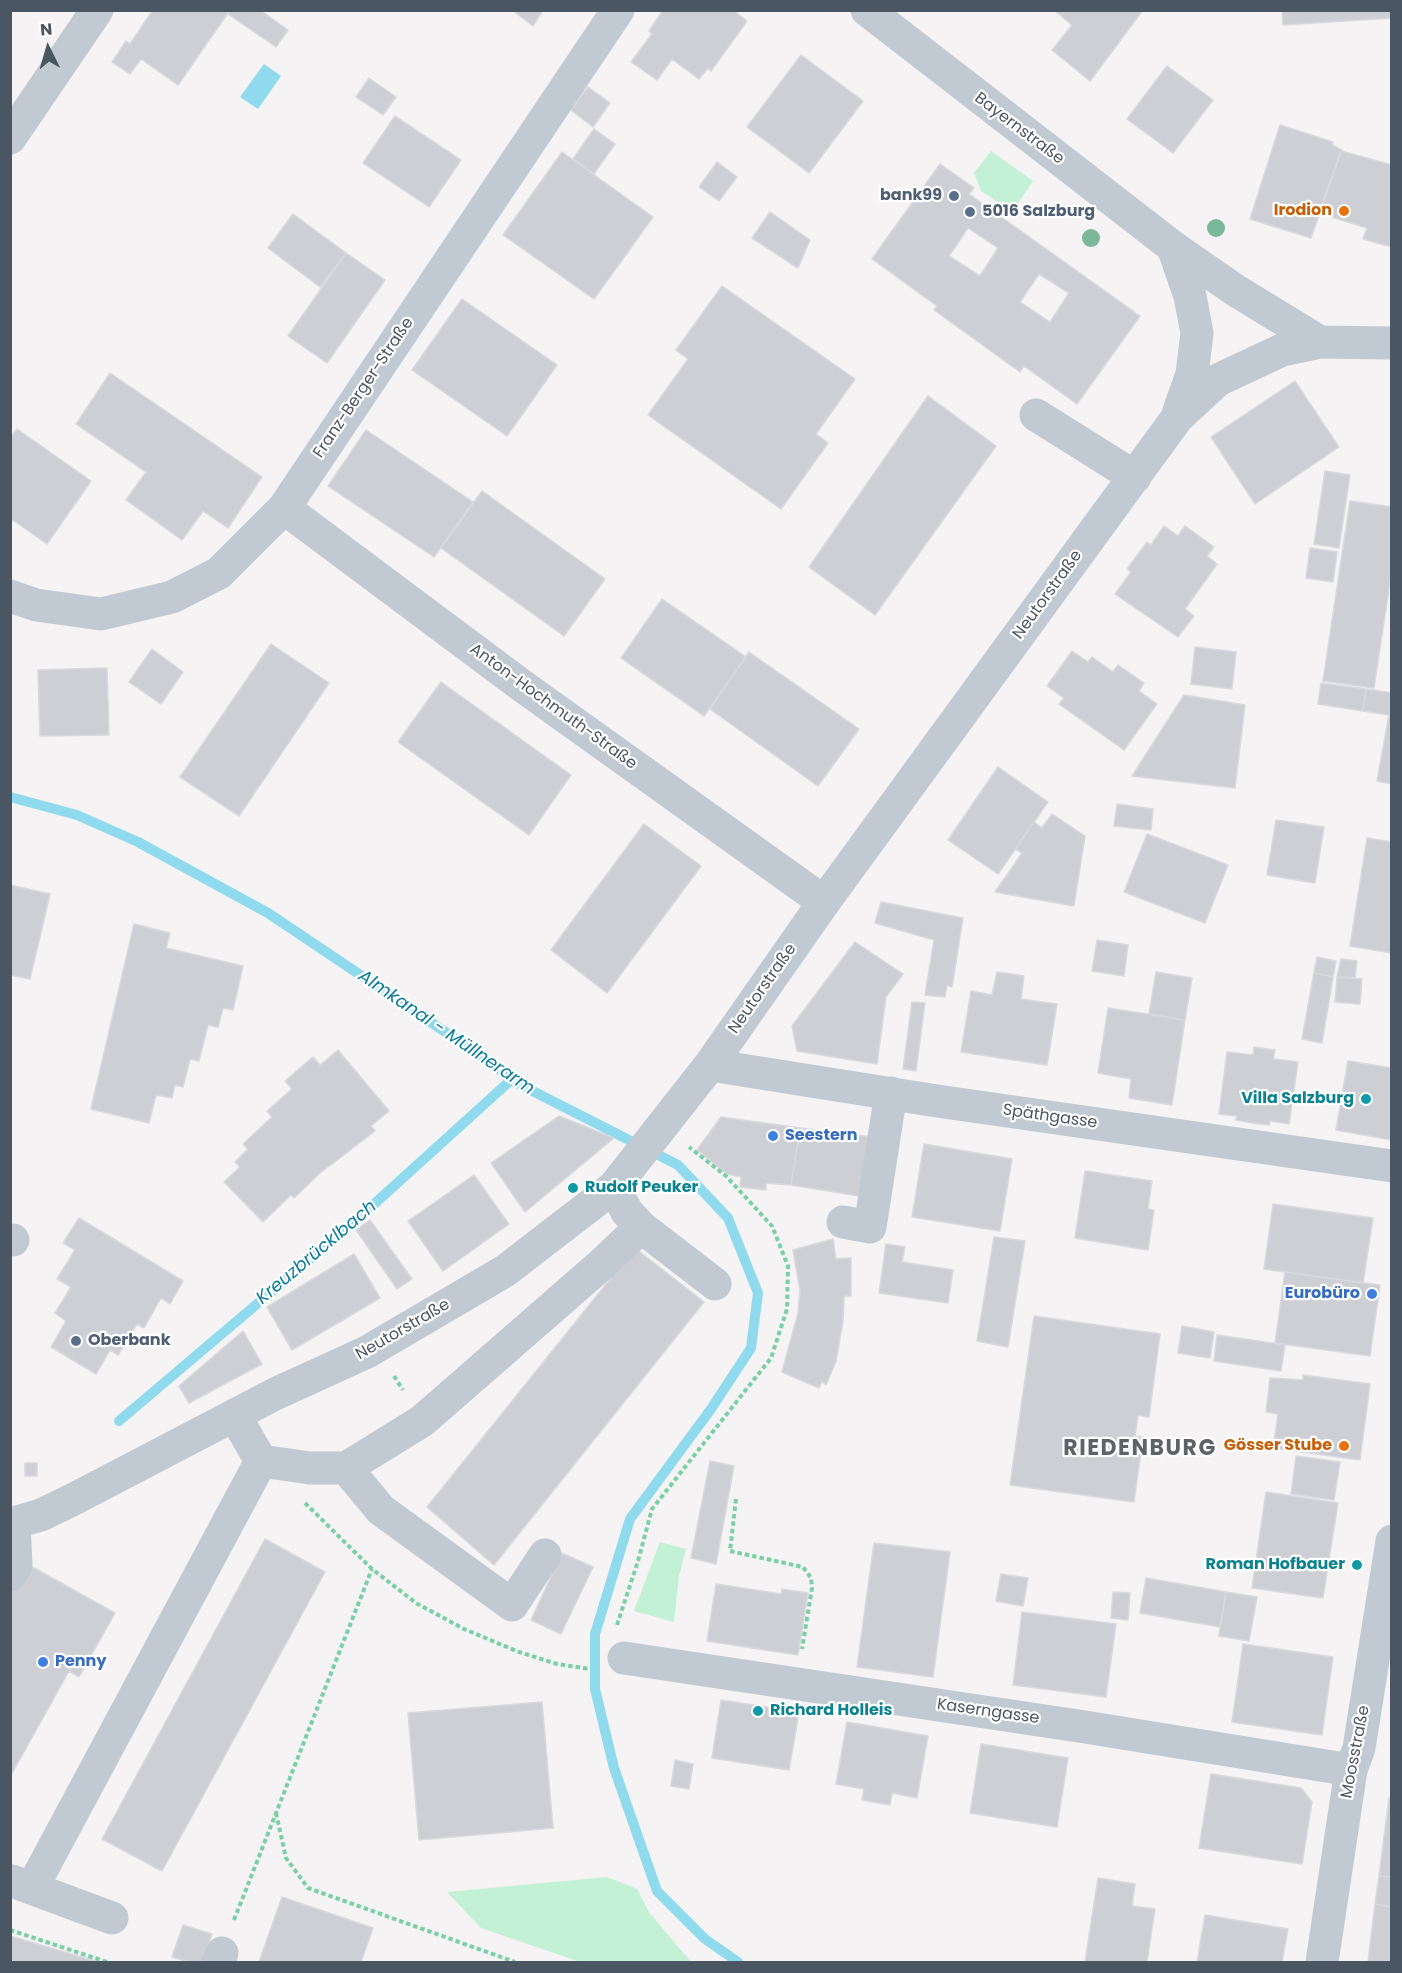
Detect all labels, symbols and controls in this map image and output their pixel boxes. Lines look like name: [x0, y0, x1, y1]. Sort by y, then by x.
north arrow: [18, 18, 78, 78]
text: N: [39, 18, 53, 42]
street label: Bayernstraße: [970, 89, 1068, 169]
place label: bank99: [880, 186, 942, 206]
marker: bank99: [947, 189, 961, 203]
place label: Irodion: [1274, 201, 1332, 221]
place label: 5016 Salzburg: [982, 202, 1095, 222]
marker: Irodion: [1337, 204, 1351, 218]
marker: 5016 Salzburg: [963, 205, 977, 219]
street label: Franz-Berger-Straße: [310, 314, 418, 462]
street label: Neutorstraße: [1009, 547, 1087, 643]
street label: Anton-Hochmuth-Straße: [466, 640, 640, 774]
street label: Neutorstraße: [725, 940, 801, 1038]
water label: Almkanal - Müllnerarm: [354, 966, 538, 1100]
place label: Villa Salzburg: [1241, 1089, 1354, 1109]
marker: Villa Salzburg: [1359, 1092, 1373, 1106]
street label: Späthgasse: [1001, 1101, 1099, 1133]
place label: Seestern: [785, 1126, 857, 1146]
marker: Seestern: [766, 1129, 780, 1143]
place label: Rudolf Peuker: [585, 1178, 698, 1198]
marker: Rudolf Peuker: [566, 1181, 580, 1195]
water label: Kreuzbrücklbach: [253, 1196, 381, 1310]
place label: Eurobüro: [1285, 1284, 1360, 1304]
marker: Eurobüro: [1365, 1287, 1379, 1301]
street label: Neutorstraße: [353, 1295, 453, 1365]
place label: Oberbank: [88, 1331, 171, 1351]
marker: Oberbank: [69, 1334, 83, 1348]
district label: RIEDENBURG: [1063, 1436, 1217, 1462]
place label: Gösser Stube: [1224, 1436, 1332, 1456]
marker: Gösser Stube: [1337, 1439, 1351, 1453]
place label: Roman Hofbauer: [1206, 1555, 1345, 1575]
marker: Roman Hofbauer: [1350, 1558, 1364, 1572]
place label: Penny: [55, 1652, 107, 1672]
marker: Penny: [36, 1655, 50, 1669]
street label: Kaserngasse: [936, 1695, 1040, 1729]
place label: Richard Holleis: [770, 1701, 892, 1721]
marker: Richard Holleis: [751, 1704, 765, 1718]
street label: Moosstraße: [1338, 1704, 1374, 1800]

